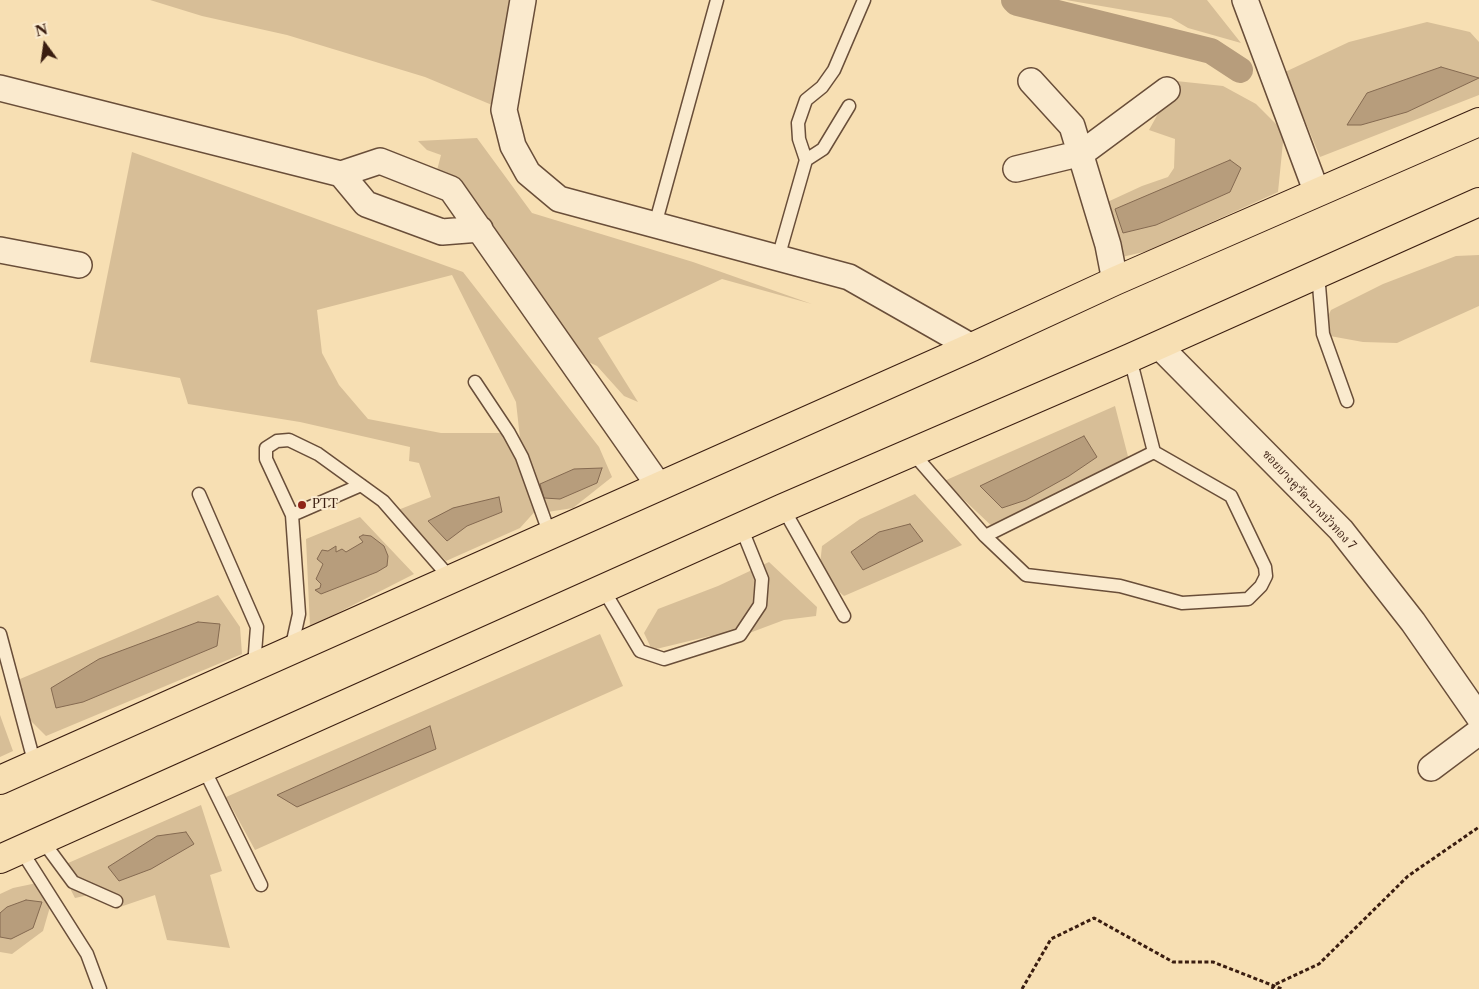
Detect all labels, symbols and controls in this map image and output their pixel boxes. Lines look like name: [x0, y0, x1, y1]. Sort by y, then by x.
north arrow: [20, 20, 70, 70]
text: N: [33, 20, 49, 41]
street label: ซอยบางคูวัด-บางบัวทอง 7: [1259, 447, 1359, 553]
place label: PTT: [312, 498, 338, 512]
marker: PTT: [296, 499, 308, 511]

